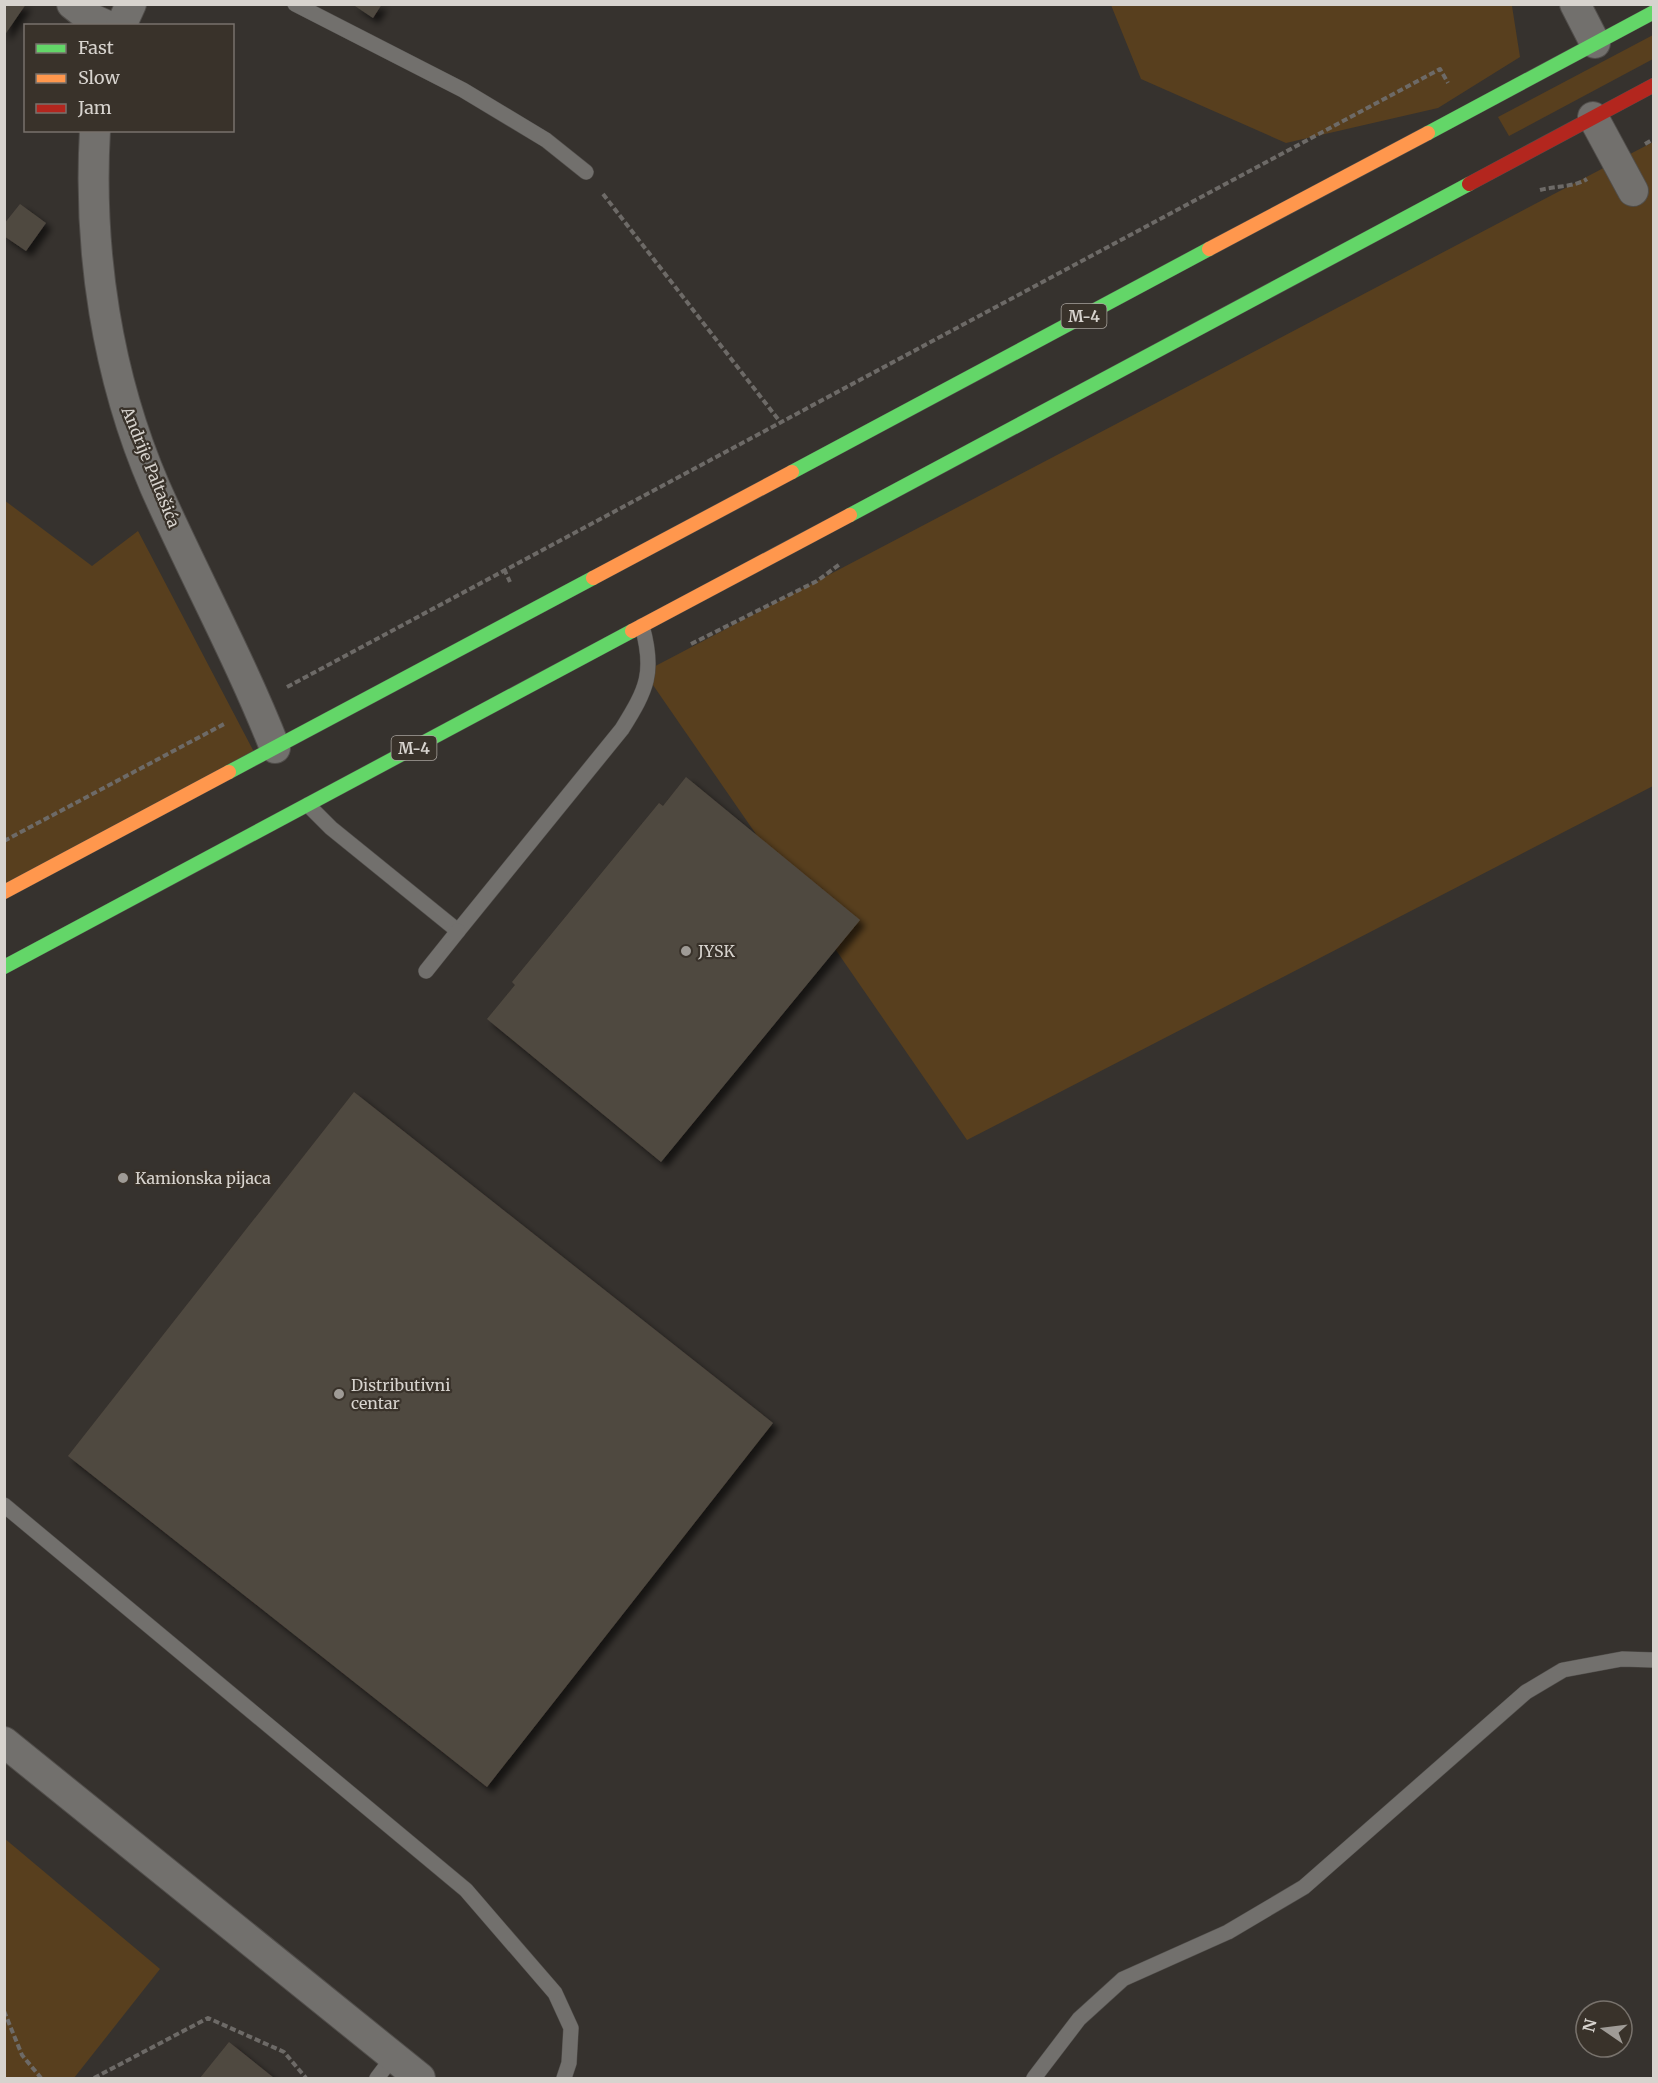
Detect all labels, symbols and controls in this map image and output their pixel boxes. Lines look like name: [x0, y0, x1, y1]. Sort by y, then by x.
legend: [24, 24, 234, 132]
text: Fast: [78, 36, 114, 59]
text: Slow: [78, 66, 121, 89]
text: Jam: [77, 96, 112, 119]
road number: M-4: [1062, 304, 1106, 328]
street label: Andrije Paltašića: [117, 403, 185, 531]
road number: M-4: [392, 736, 436, 760]
place label: JYSK: [697, 941, 735, 961]
marker: JYSK: [679, 944, 693, 958]
place label: Kamionska pijaca: [135, 1168, 271, 1188]
marker: Kamionska pijaca: [116, 1171, 130, 1185]
place label: Distributivni centar: [351, 1375, 450, 1413]
marker: Distributivni centar: [332, 1387, 346, 1401]
north arrow: [1574, 1999, 1634, 2059]
text: N: [1578, 2016, 1601, 2034]

